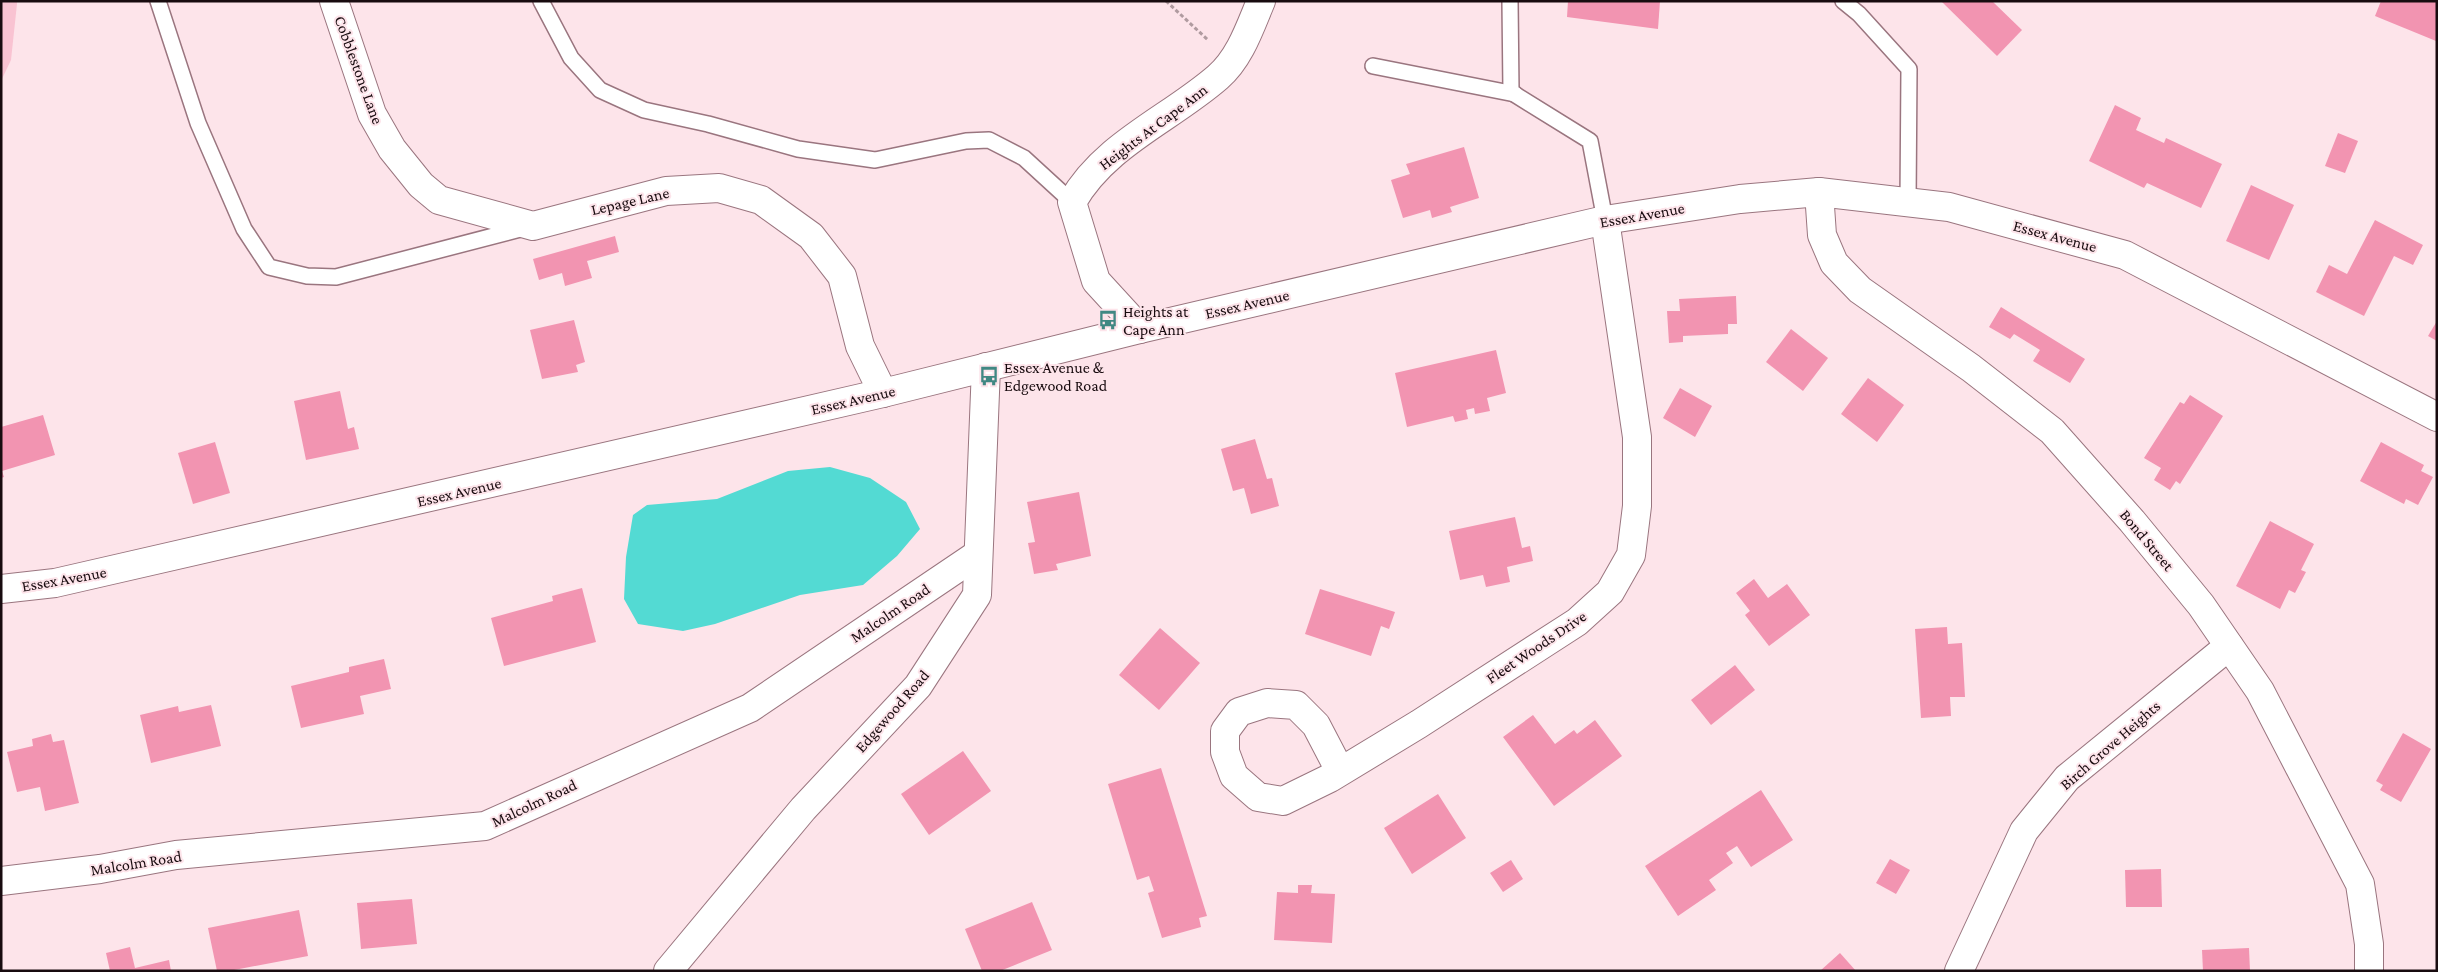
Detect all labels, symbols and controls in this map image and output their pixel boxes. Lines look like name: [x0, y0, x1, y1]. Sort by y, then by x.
street label: Cobblestone Lane: [332, 14, 386, 126]
street label: Heights At Cape Ann: [1096, 80, 1211, 174]
street label: Lepage Lane: [589, 184, 671, 219]
street label: Essex Avenue: [1598, 199, 1686, 231]
street label: Essex Avenue: [2011, 217, 2099, 255]
street label: Essex Avenue: [1203, 286, 1291, 322]
place label: Heights at Cape Ann: [1123, 303, 1189, 339]
bus stop icon: Heights at Cape Ann: [1097, 309, 1119, 331]
place label: Essex Avenue & Edgewood Road: [1004, 359, 1108, 395]
bus stop icon: Essex Avenue & Edgewood Road: [978, 365, 1000, 387]
street label: Essex Avenue: [809, 382, 897, 418]
street label: Essex Avenue: [415, 474, 503, 510]
street label: Bond Street: [2117, 506, 2178, 574]
street label: Essex Avenue: [20, 563, 108, 595]
street label: Malcolm Road: [847, 580, 933, 646]
street label: Fleet Woods Drive: [1483, 607, 1589, 687]
street label: Edgewood Road: [852, 666, 933, 756]
street label: Birch Grove Heights: [2057, 697, 2164, 794]
street label: Malcolm Road: [489, 776, 580, 830]
street label: Malcolm Road: [89, 847, 183, 879]

